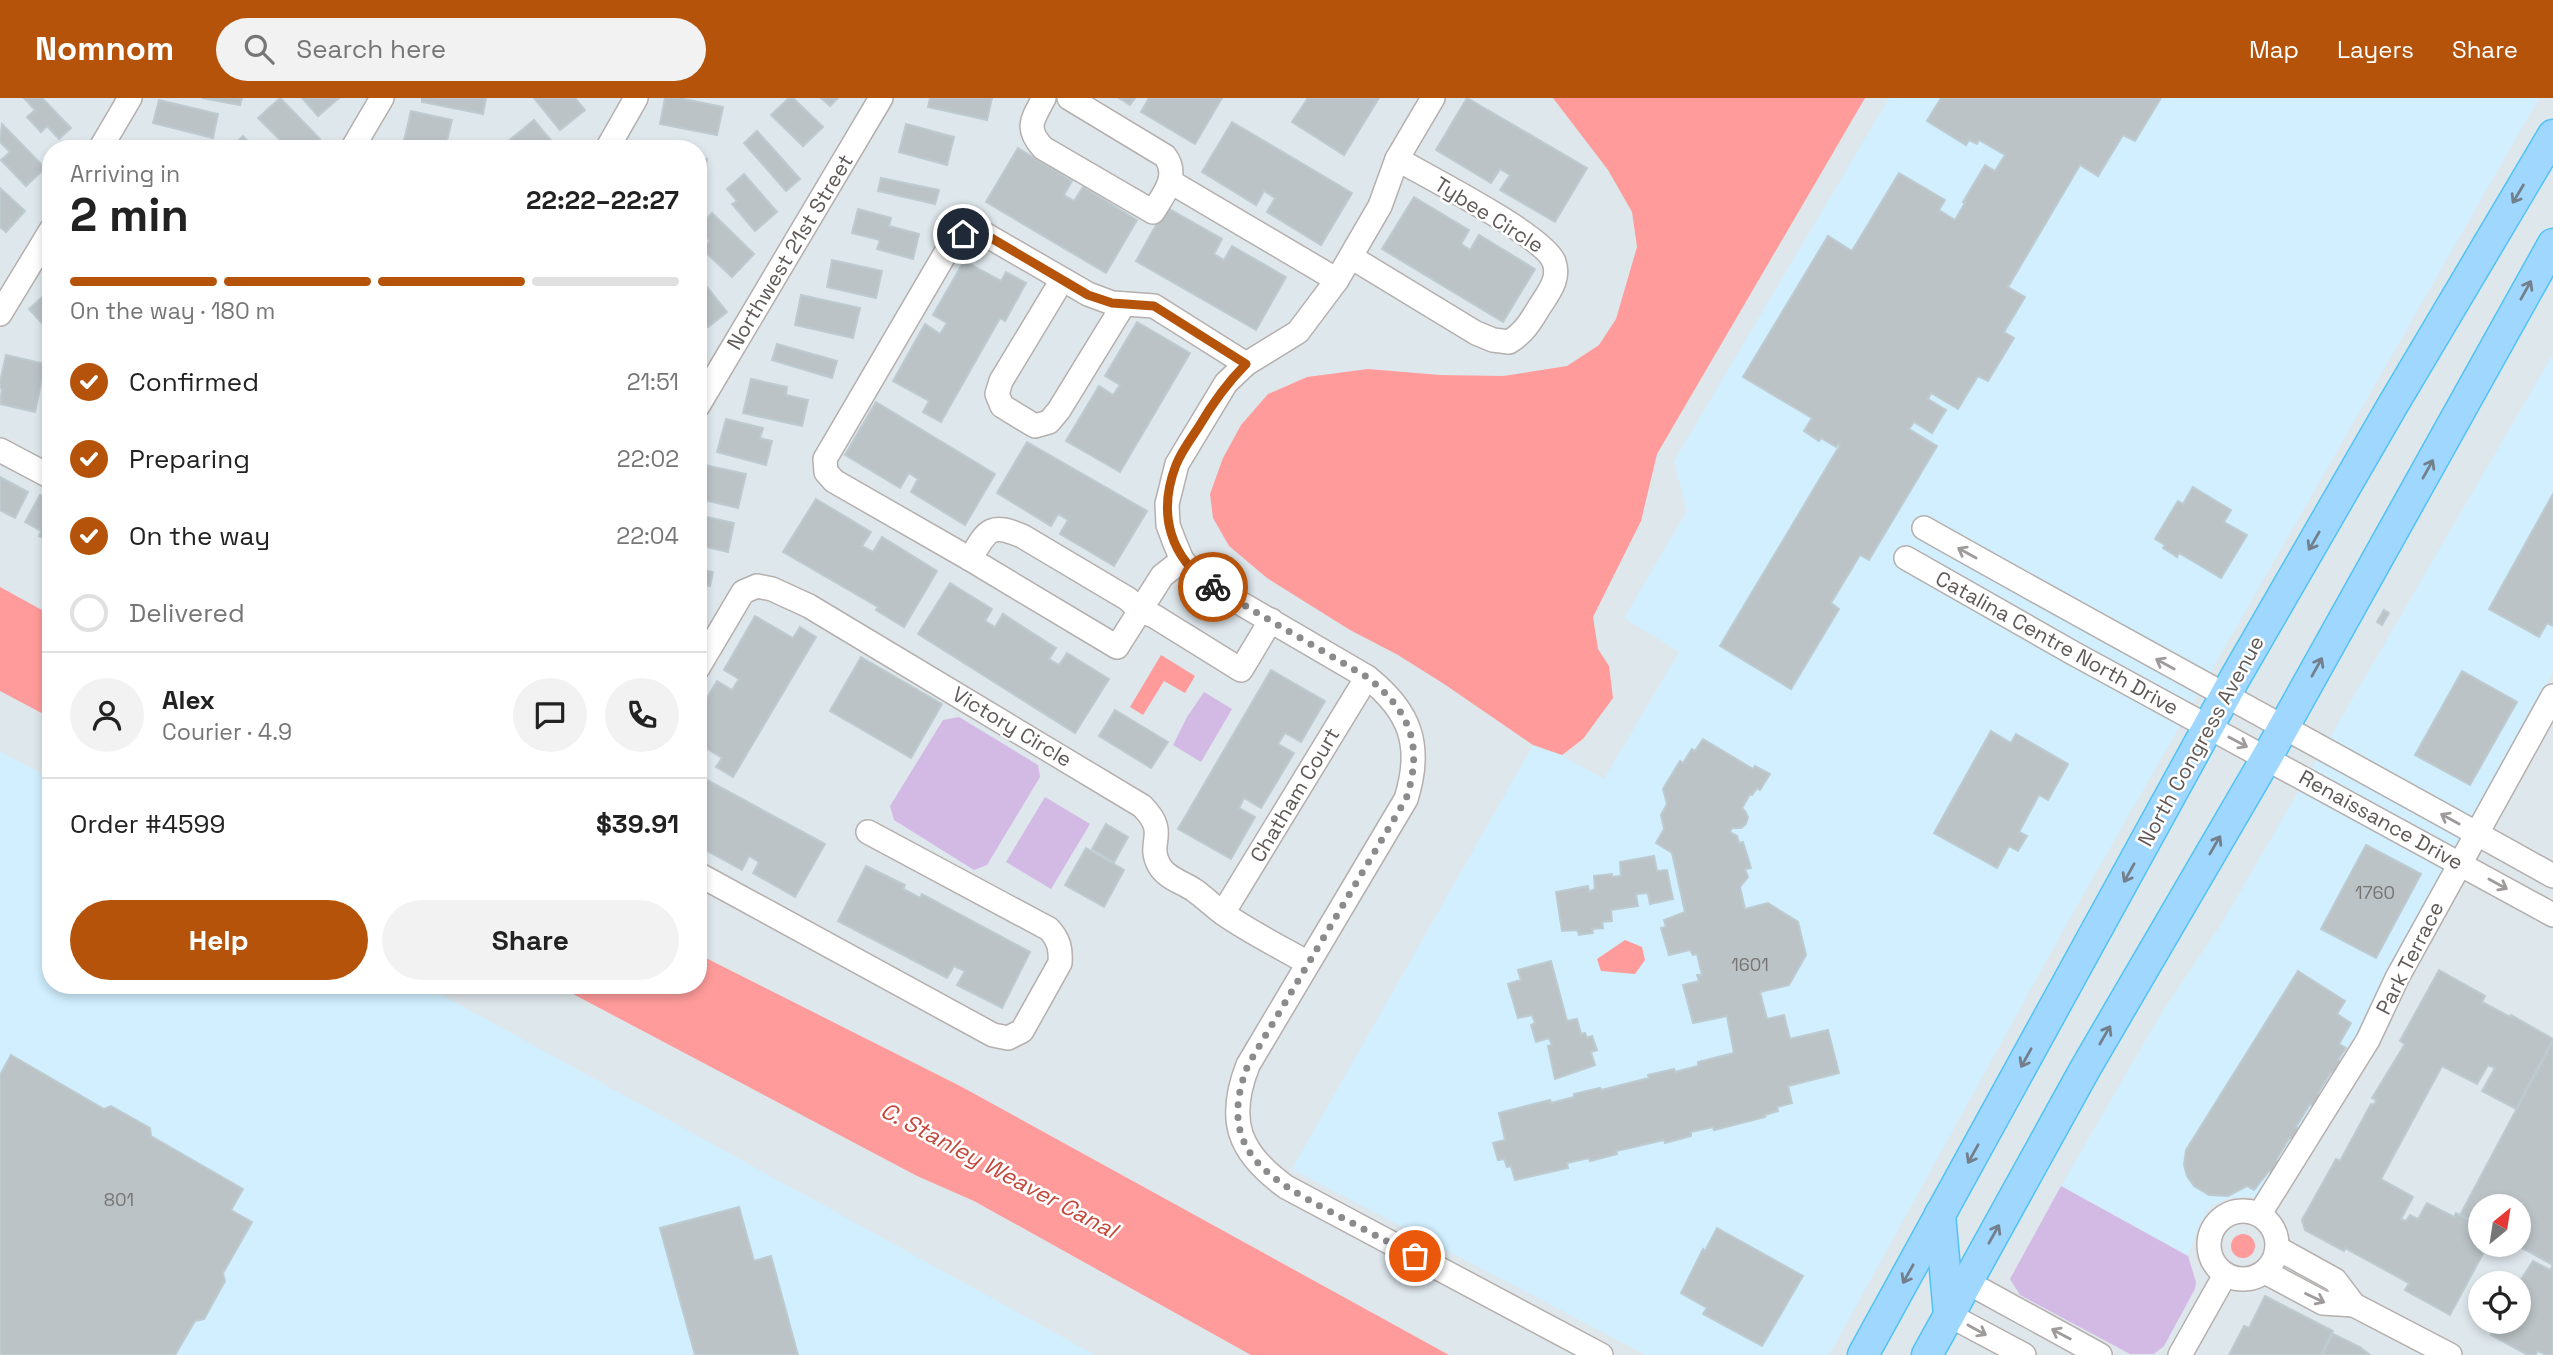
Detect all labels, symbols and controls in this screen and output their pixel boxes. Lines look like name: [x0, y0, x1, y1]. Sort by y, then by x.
search box: [216, 18, 706, 81]
text: Nomnom: [35, 28, 174, 70]
icon: search: [240, 30, 278, 68]
text: Search here: [296, 32, 446, 66]
text: Map: [2249, 34, 2299, 65]
text: Layers: [2337, 34, 2414, 65]
text: Share: [2452, 34, 2518, 65]
street label: Northwest 21st Street: [720, 149, 859, 355]
text: Arriving in: [70, 159, 180, 189]
street label: Tybee Circle: [1430, 170, 1549, 259]
text: 22:22–22:27: [526, 183, 679, 217]
one-way arrow: [2511, 184, 2525, 204]
text: 2 min: [70, 186, 189, 244]
pin: [933, 204, 993, 264]
icon: home: [944, 215, 982, 253]
one-way arrow: [2520, 280, 2533, 301]
text: On the way · 180 m: [70, 296, 275, 326]
icon: check: [70, 363, 108, 401]
text: Confirmed: [129, 365, 259, 399]
text: 21:51: [627, 367, 679, 397]
icon: check: [70, 440, 108, 478]
text: Preparing: [129, 442, 250, 476]
text: 22:02: [617, 444, 679, 474]
one-way arrow: [2421, 459, 2435, 479]
icon: check: [70, 517, 108, 555]
text: On the way: [129, 519, 270, 553]
text: 22:04: [616, 521, 679, 551]
one-way arrow: [2307, 531, 2321, 551]
one-way arrow: [1957, 546, 1978, 559]
courier: [1178, 552, 1248, 622]
street label: Catalina Centre North Drive: [1931, 564, 2184, 721]
icon: bike: [1194, 568, 1232, 606]
text: Delivered: [129, 596, 245, 630]
street label: North Congress Avenue: [2131, 631, 2270, 851]
one-way arrow: [2156, 657, 2176, 671]
one-way arrow: [2310, 658, 2324, 678]
button: person: [70, 678, 144, 752]
button: chat: [513, 678, 587, 752]
button: phone: [605, 678, 679, 752]
street label: Victory Circle: [947, 680, 1077, 773]
text: Alex: [162, 683, 215, 717]
text: Courier · 4.9: [162, 717, 292, 747]
street label: Chatham Court: [1244, 722, 1345, 867]
one-way arrow: [2227, 736, 2248, 749]
street label: Renaissance Drive: [2294, 763, 2468, 876]
text: Order #4599: [70, 807, 225, 841]
text: $39.91: [596, 807, 679, 841]
one-way arrow: [2441, 812, 2461, 826]
one-way arrow: [2208, 836, 2222, 856]
one-way arrow: [2121, 862, 2135, 882]
one-way arrow: [2487, 878, 2508, 891]
house number: 1760: [2355, 881, 2395, 904]
street label: Park Terrace: [2369, 897, 2450, 1019]
button: Help: [70, 900, 368, 980]
button: Share: [382, 900, 679, 980]
house number: 1601: [1731, 953, 1769, 976]
one-way arrow: [2098, 1026, 2112, 1046]
one-way arrow: [2019, 1047, 2032, 1068]
water label: C. Stanley Weaver Canal: [875, 1095, 1125, 1246]
one-way arrow: [1966, 1144, 1980, 1164]
house number: 801: [104, 1188, 134, 1211]
north arrow: [2468, 1194, 2530, 1256]
map controls: [2468, 1194, 2531, 1334]
one-way arrow: [1987, 1224, 2001, 1244]
pin: [1385, 1226, 1445, 1286]
icon: bag: [1396, 1237, 1434, 1275]
one-way arrow: [1901, 1263, 1915, 1283]
button: locate: [2468, 1271, 2531, 1334]
one-way arrow: [2304, 1292, 2325, 1306]
one-way arrow: [1966, 1323, 1986, 1337]
one-way arrow: [2051, 1327, 2072, 1340]

